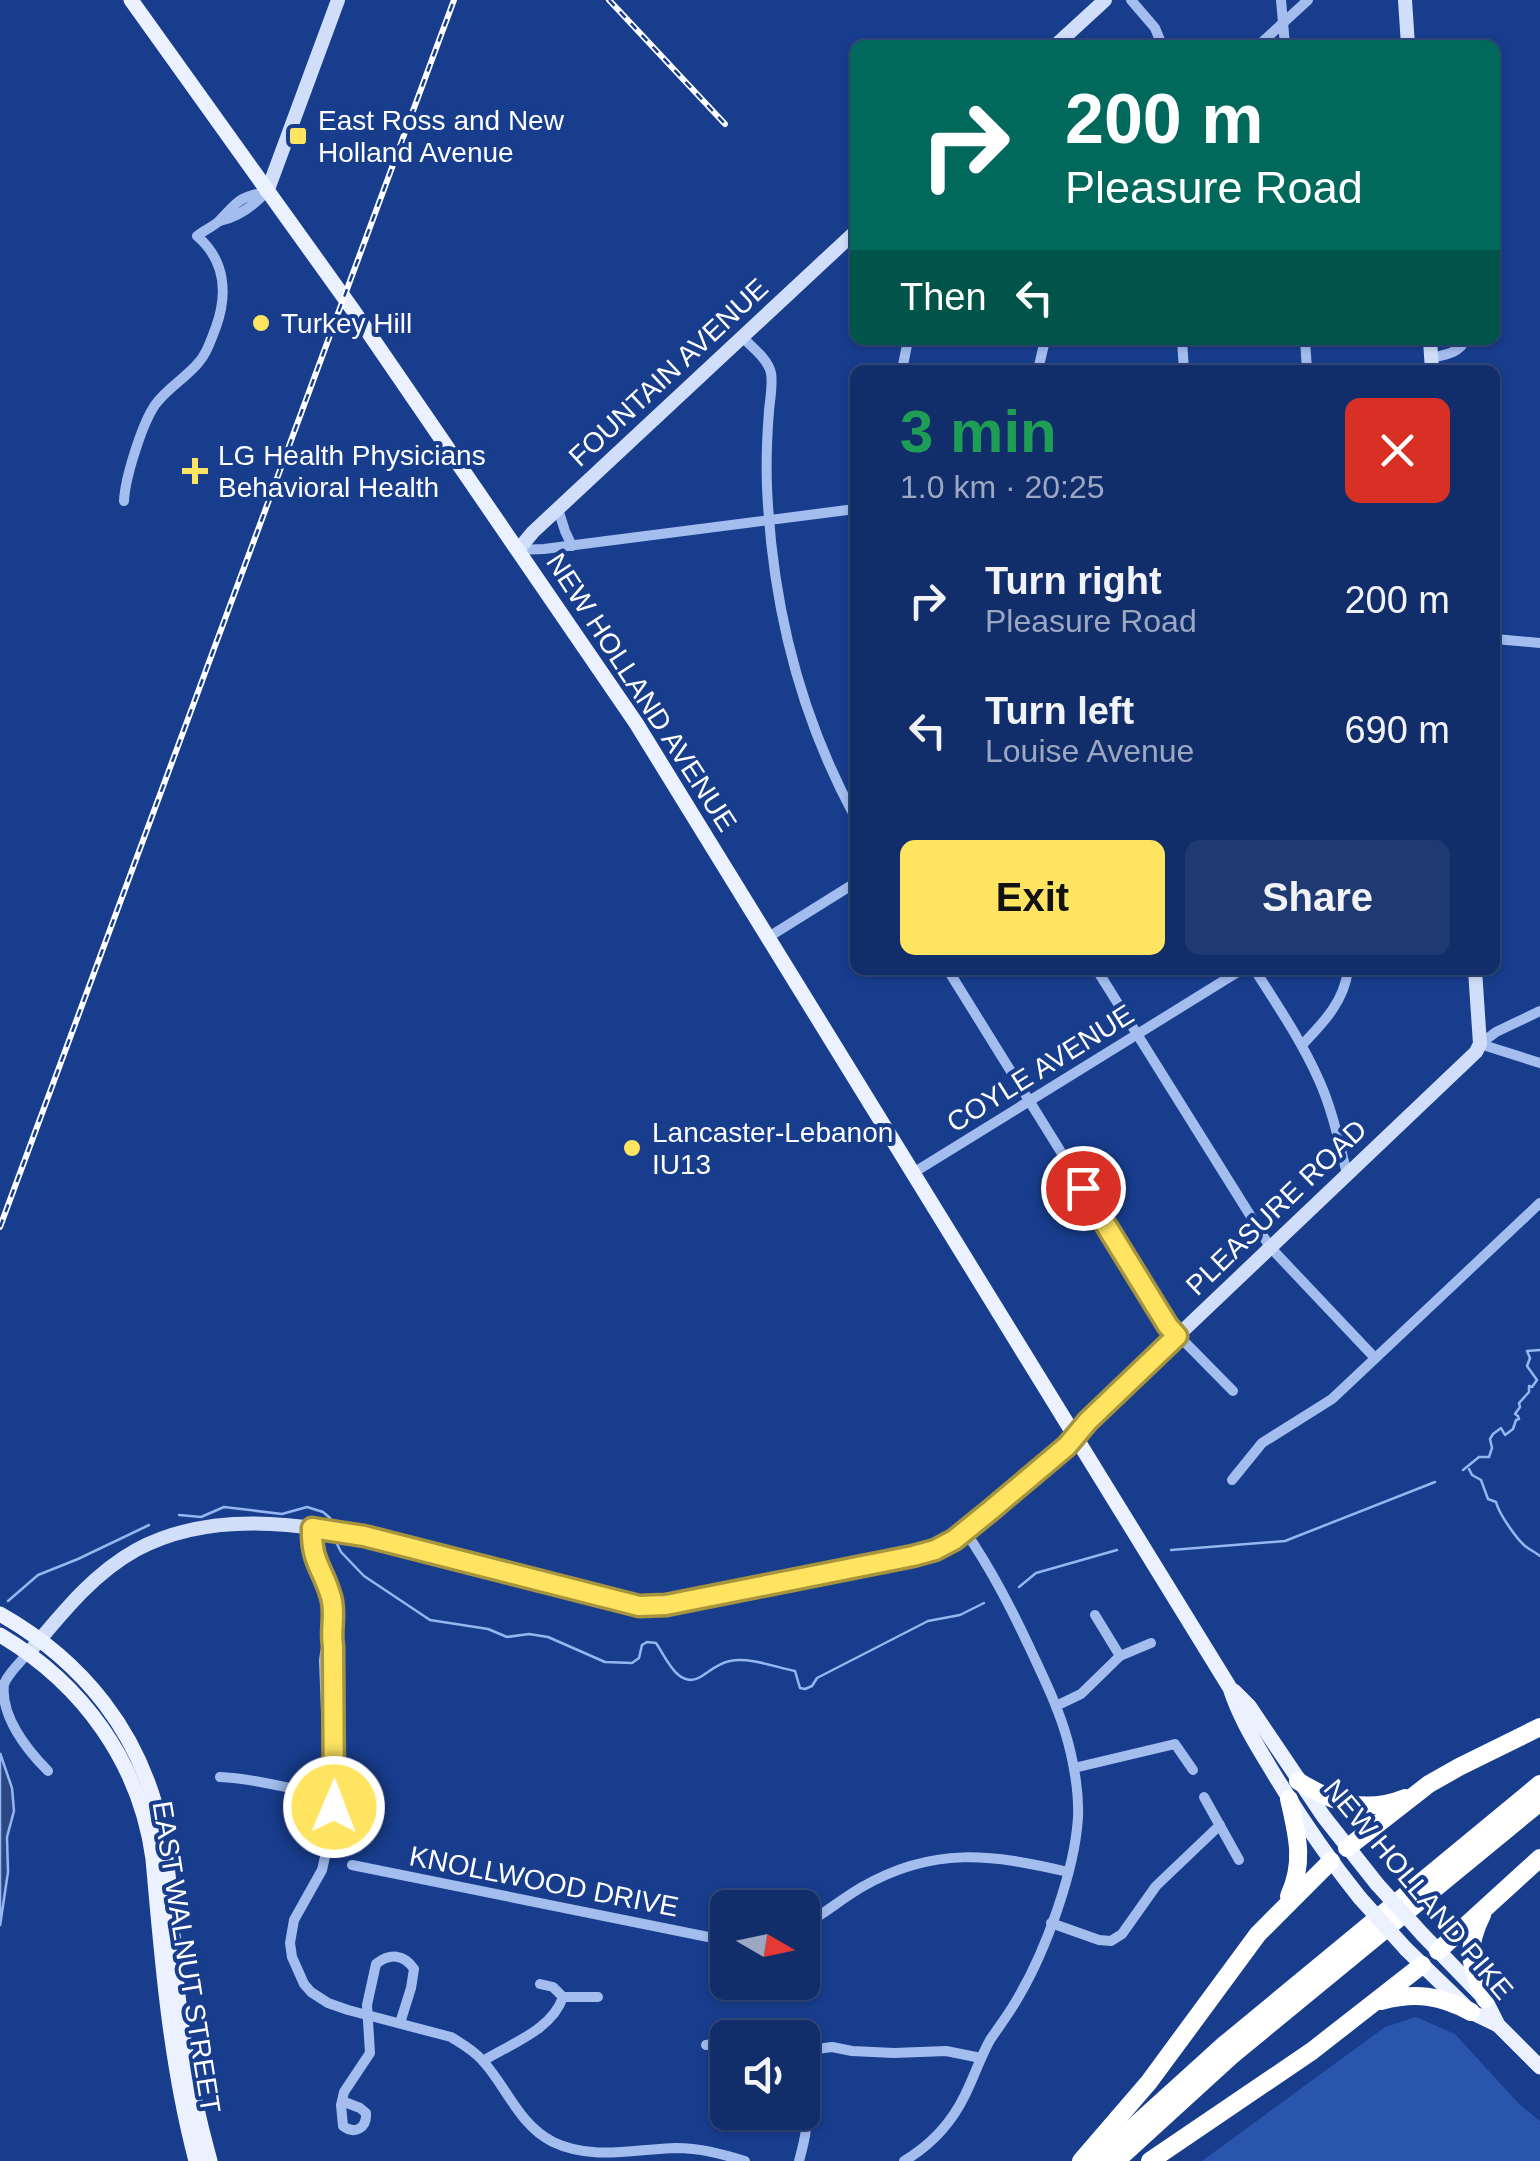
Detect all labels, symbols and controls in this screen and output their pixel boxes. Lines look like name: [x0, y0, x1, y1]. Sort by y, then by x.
icon: right: [900, 80, 1030, 210]
text: 200 m: [1065, 80, 1263, 158]
place label: East Ross and New Holland Avenue: [318, 105, 565, 168]
marker: East Ross and New Holland Avenue: [287, 125, 309, 147]
text: Pleasure Road: [1065, 162, 1363, 213]
icon: left: [1007, 270, 1062, 325]
street label: FOUNTAIN AVENUE: [563, 272, 774, 472]
text: Then: [900, 276, 987, 318]
place label: Turkey Hill: [281, 308, 412, 339]
marker: Turkey Hill: [250, 312, 272, 334]
text: 3 min: [900, 398, 1057, 465]
button: close: [1345, 398, 1450, 503]
place label: LG Health Physicians Behavioral Health: [218, 440, 486, 503]
marker: LG Health Physicians Behavioral Health: [182, 458, 208, 484]
text: 1.0 km · 20:25: [900, 469, 1105, 505]
street label: NEW HOLLAND AVENUE: [540, 548, 743, 837]
text: Turn right: [985, 560, 1162, 602]
icon: right: [900, 573, 955, 628]
text: 200 m: [1344, 579, 1450, 621]
text: Pleasure Road: [985, 603, 1197, 639]
text: Turn left: [985, 690, 1134, 732]
icon: left: [900, 703, 955, 758]
text: 690 m: [1344, 709, 1450, 751]
text: Louise Avenue: [985, 733, 1194, 769]
button: Exit: [900, 840, 1165, 955]
button: Share: [1185, 840, 1450, 955]
street label: COYLE AVENUE: [941, 999, 1139, 1138]
street label: PLEASURE ROAD: [1180, 1114, 1373, 1301]
place label: Lancaster-Lebanon IU13: [652, 1117, 893, 1180]
marker: Lancaster-Lebanon IU13: [621, 1137, 643, 1159]
pin: [1041, 1146, 1126, 1231]
icon: arrive: [1056, 1161, 1111, 1216]
position arrow: [282, 1755, 386, 1859]
street label: NEW HOLLAND PIKE: [1318, 1773, 1520, 2005]
street label: EAST WALNUT STREET: [147, 1799, 226, 2115]
street label: KNOLLWOOD DRIVE: [407, 1840, 681, 1923]
north arrow: [710, 1890, 820, 2000]
map controls: [710, 1890, 820, 2130]
button: sound: [710, 2020, 820, 2130]

